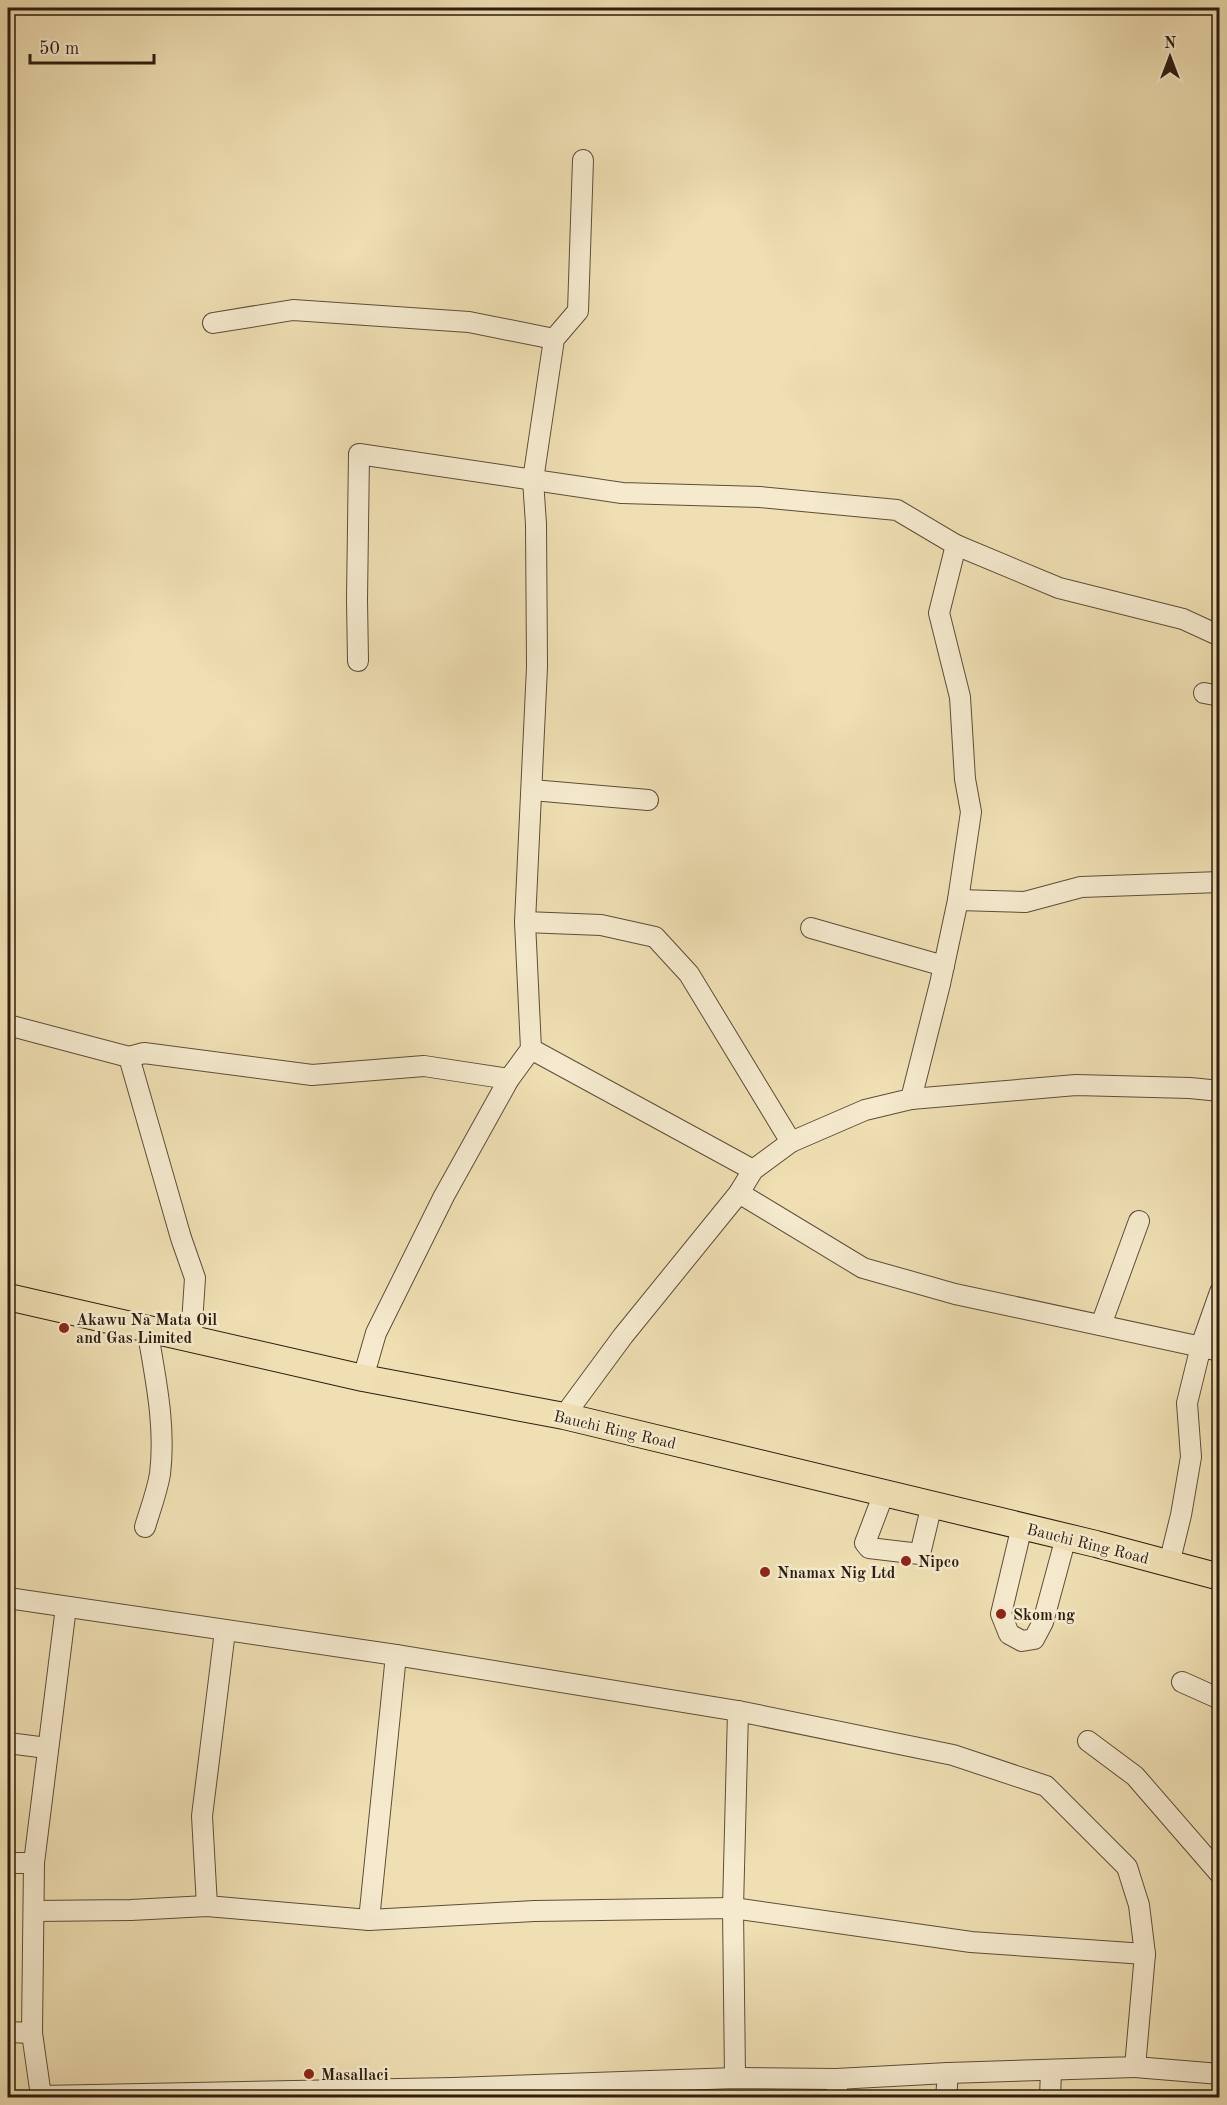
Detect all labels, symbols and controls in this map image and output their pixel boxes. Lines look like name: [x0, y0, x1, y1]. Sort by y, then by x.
scale bar: [30, 27, 154, 65]
north arrow: [1140, 27, 1200, 87]
text: N: [1164, 36, 1177, 52]
text: 50 m: [39, 40, 79, 58]
place label: Akawu Na Mata Oil and Gas Limited: [76, 1313, 217, 1347]
marker: Akawu Na Mata Oil and Gas Limited: [57, 1321, 71, 1335]
street label: Bauchi Ring Road: [552, 1409, 677, 1453]
street label: Bauchi Ring Road: [1025, 1522, 1150, 1568]
marker: Nipco: [899, 1554, 913, 1568]
place label: Nipco: [918, 1555, 959, 1571]
marker: Nnamax Nig Ltd: [758, 1565, 772, 1579]
place label: Nnamax Nig Ltd: [777, 1566, 896, 1582]
marker: Skom ng: [994, 1607, 1008, 1621]
place label: Skom ng: [1013, 1608, 1075, 1624]
marker: Masallaci: [302, 2067, 316, 2081]
place label: Masallaci: [321, 2068, 389, 2084]

